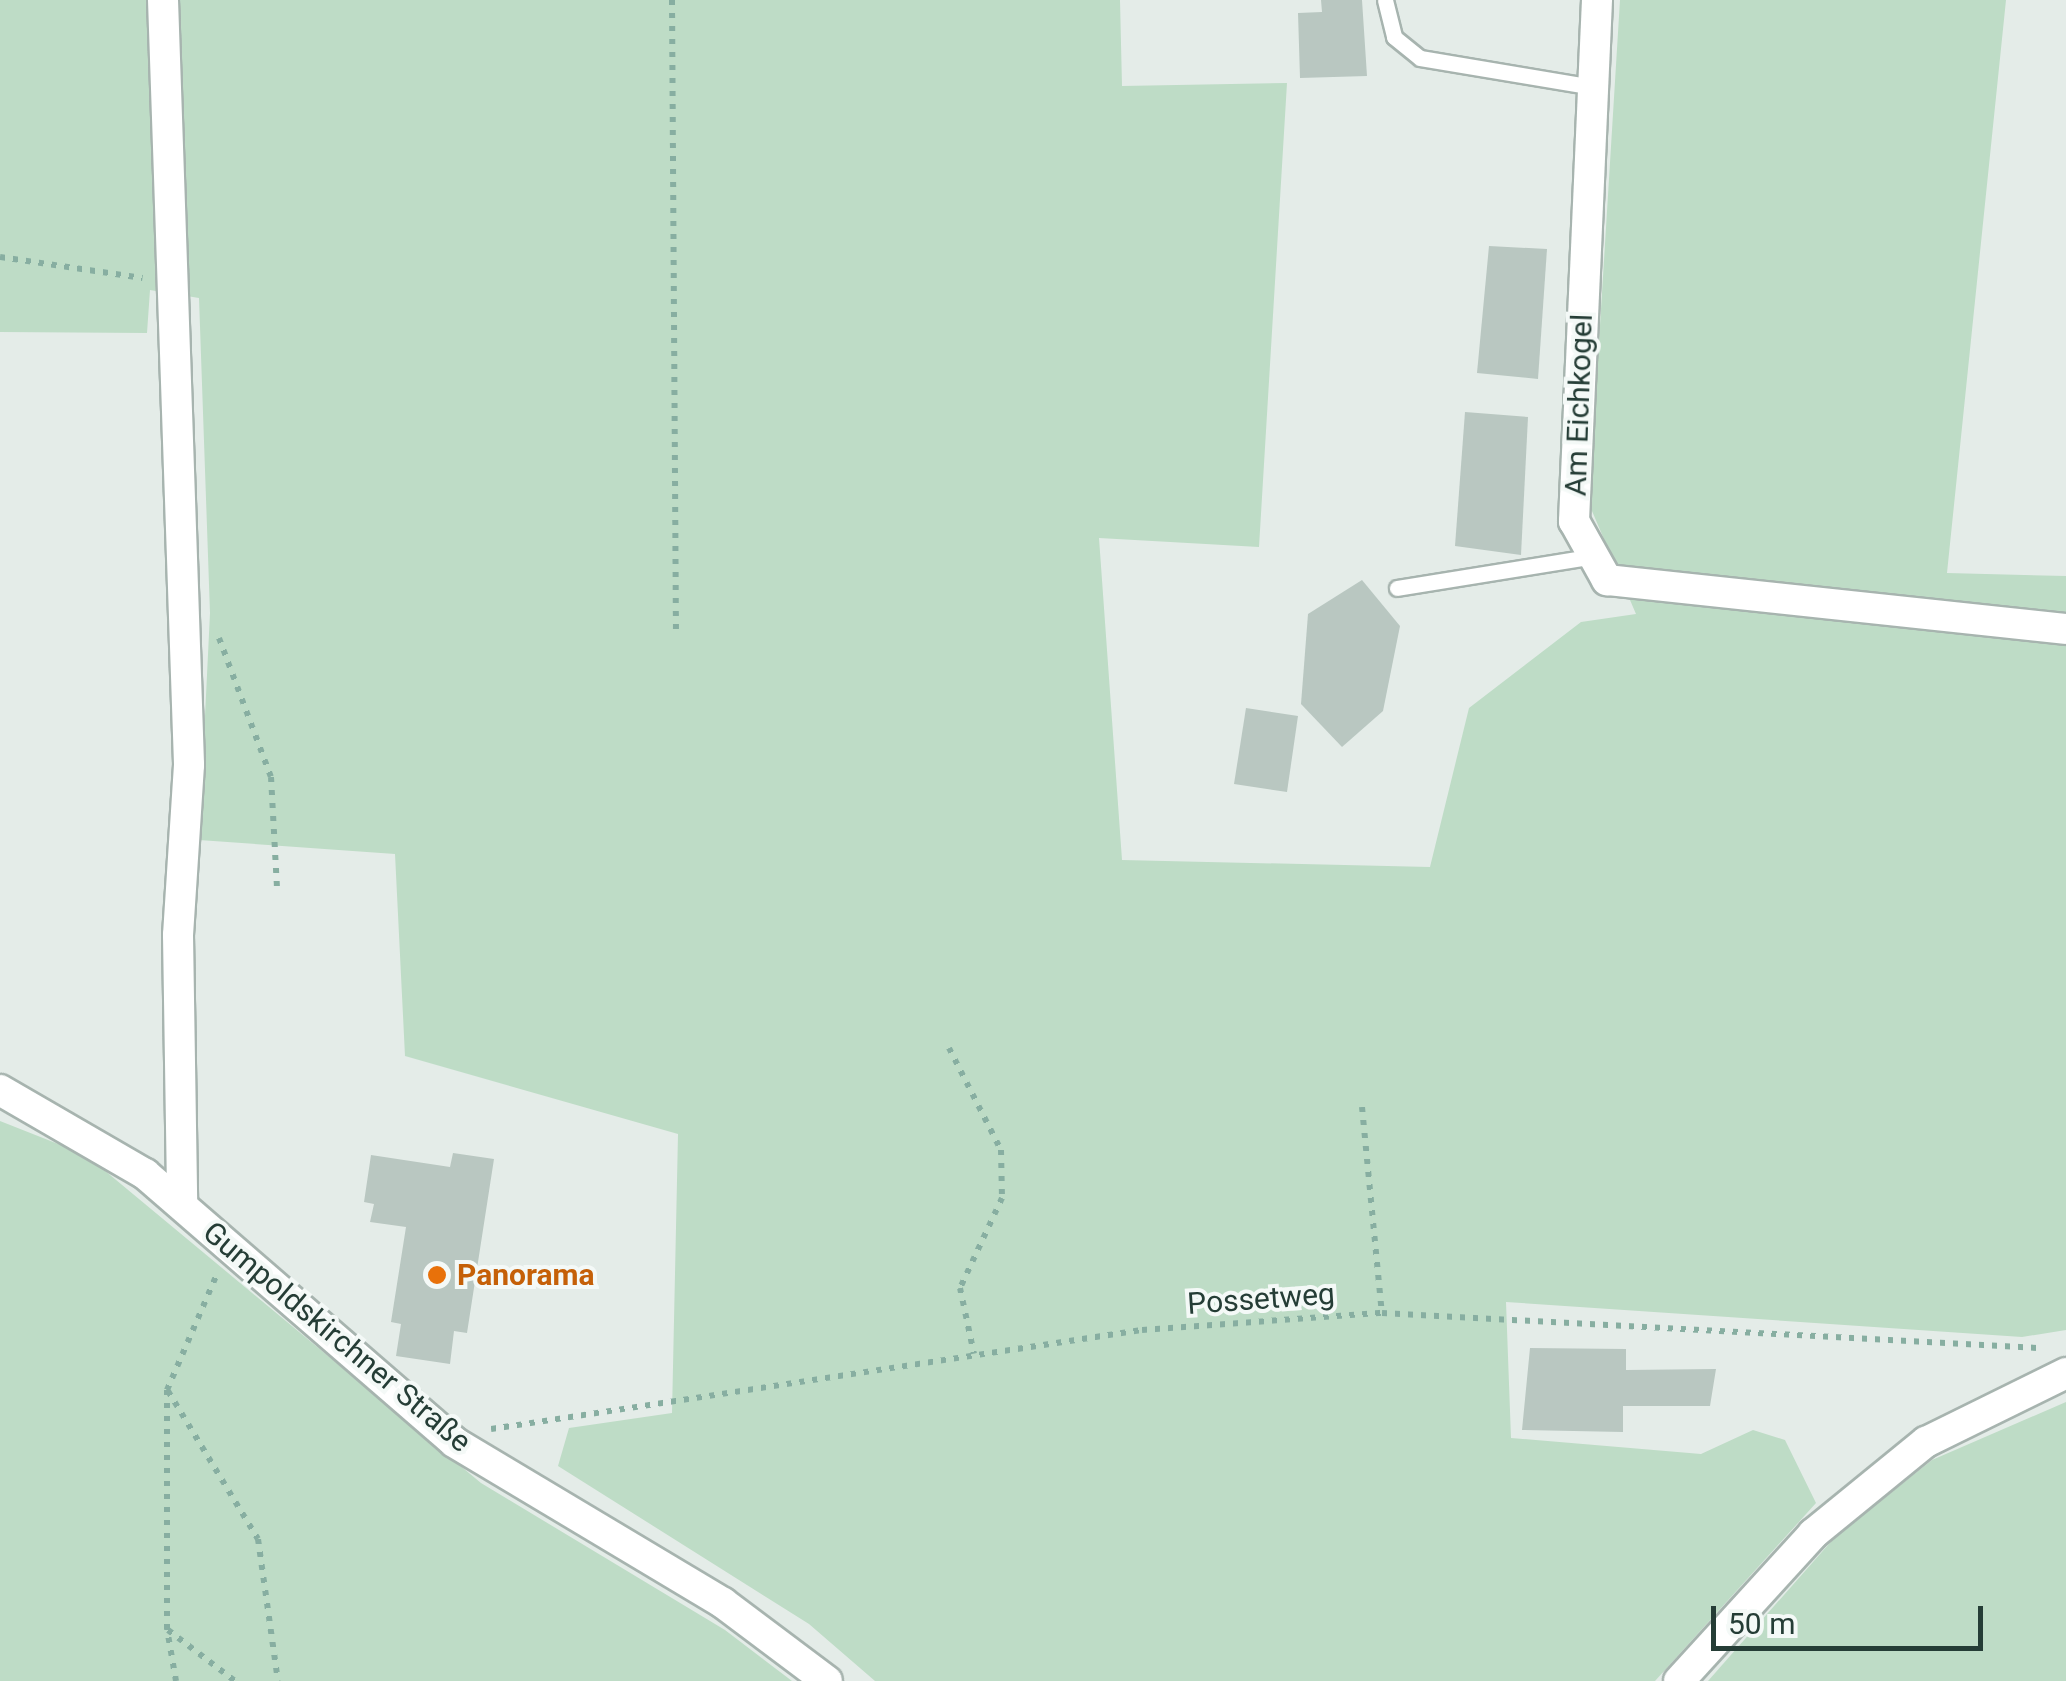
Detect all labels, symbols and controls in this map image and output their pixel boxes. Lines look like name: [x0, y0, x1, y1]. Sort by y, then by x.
street label: Am Eichkogel: [1558, 313, 1600, 497]
street label: Gumpoldskirchner Straße: [196, 1214, 478, 1460]
place label: Panorama: [457, 1257, 595, 1293]
marker: Panorama: [426, 1264, 448, 1286]
street label: Possetweg: [1186, 1276, 1336, 1322]
scale bar: [1716, 1586, 1988, 1648]
text: 50 m: [1728, 1606, 1795, 1641]

